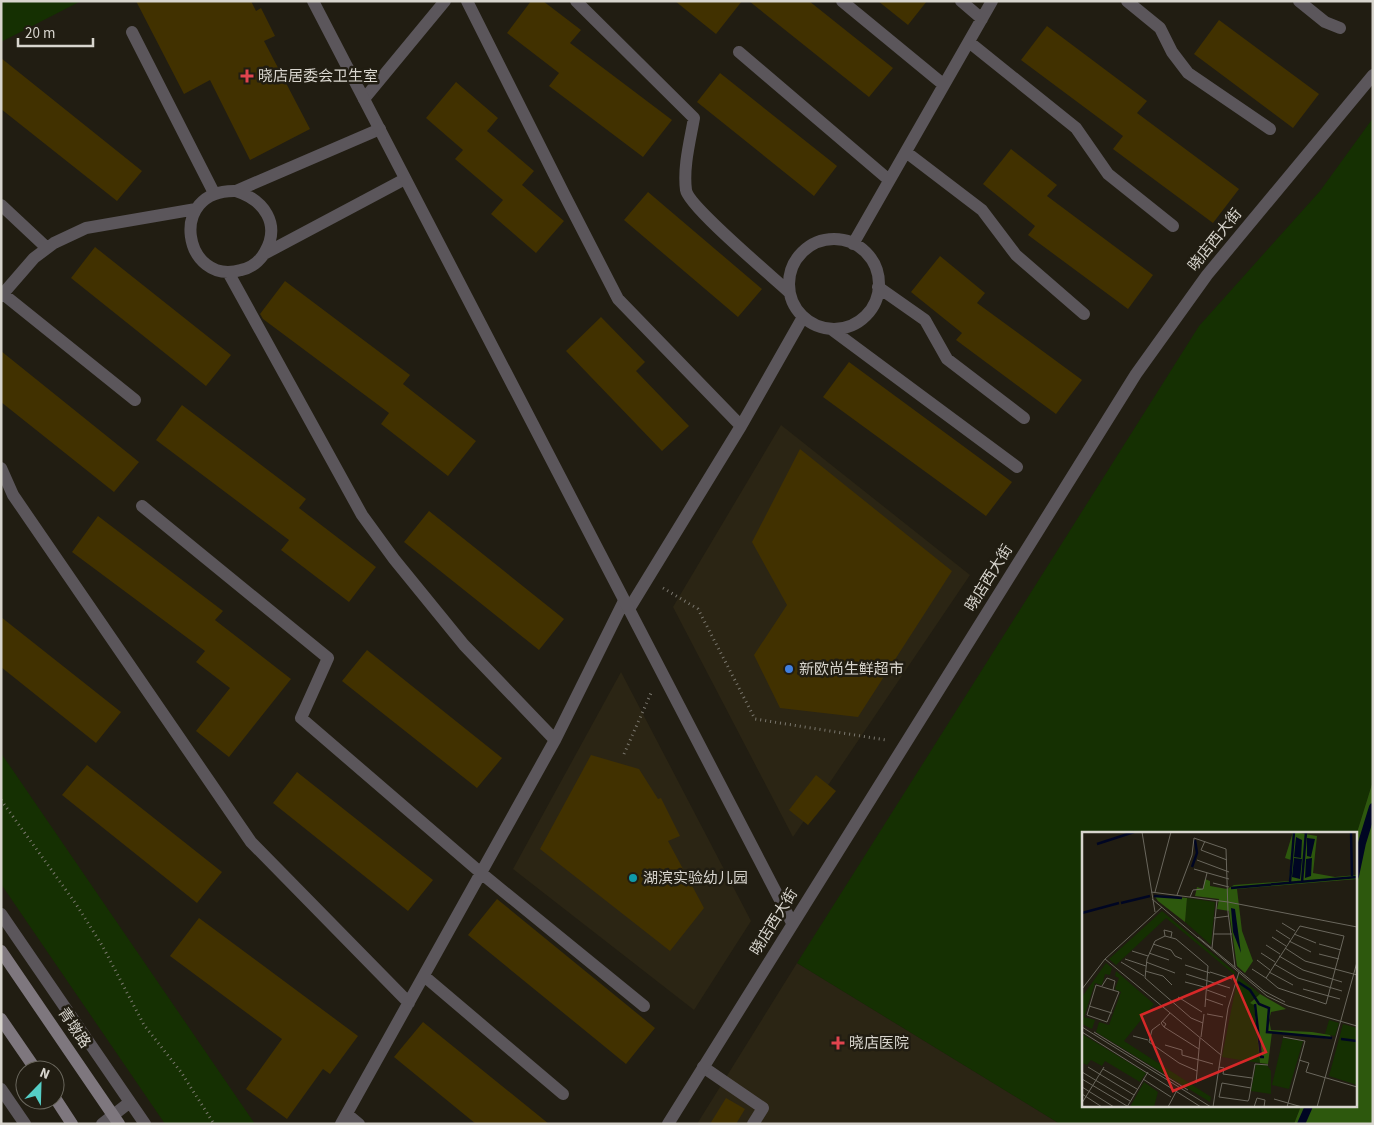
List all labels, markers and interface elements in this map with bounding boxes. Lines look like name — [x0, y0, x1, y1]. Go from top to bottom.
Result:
scale bar — [18, 15, 92, 47]
text: 20 m — [25, 23, 55, 44]
place label: 晓店居委会卫生室 — [258, 66, 378, 87]
marker: 晓店居委会卫生室 — [240, 69, 254, 83]
street label: 晓店西大街 — [1183, 204, 1247, 276]
street label: 晓店西大街 — [960, 541, 1018, 615]
place label: 新欧尚生鲜超市 — [799, 659, 904, 680]
marker: 新欧尚生鲜超市 — [783, 663, 795, 675]
inset map — [1082, 832, 1356, 1108]
place label: 湖滨实验幼儿园 — [643, 868, 748, 889]
marker: 湖滨实验幼儿园 — [627, 872, 639, 884]
street label: 晓店西大街 — [745, 885, 803, 959]
street label: 青墩路 — [53, 1003, 95, 1053]
place label: 晓店医院 — [849, 1033, 909, 1054]
marker: 晓店医院 — [831, 1036, 845, 1050]
north arrow — [15, 1060, 65, 1110]
text: N — [36, 1063, 53, 1085]

